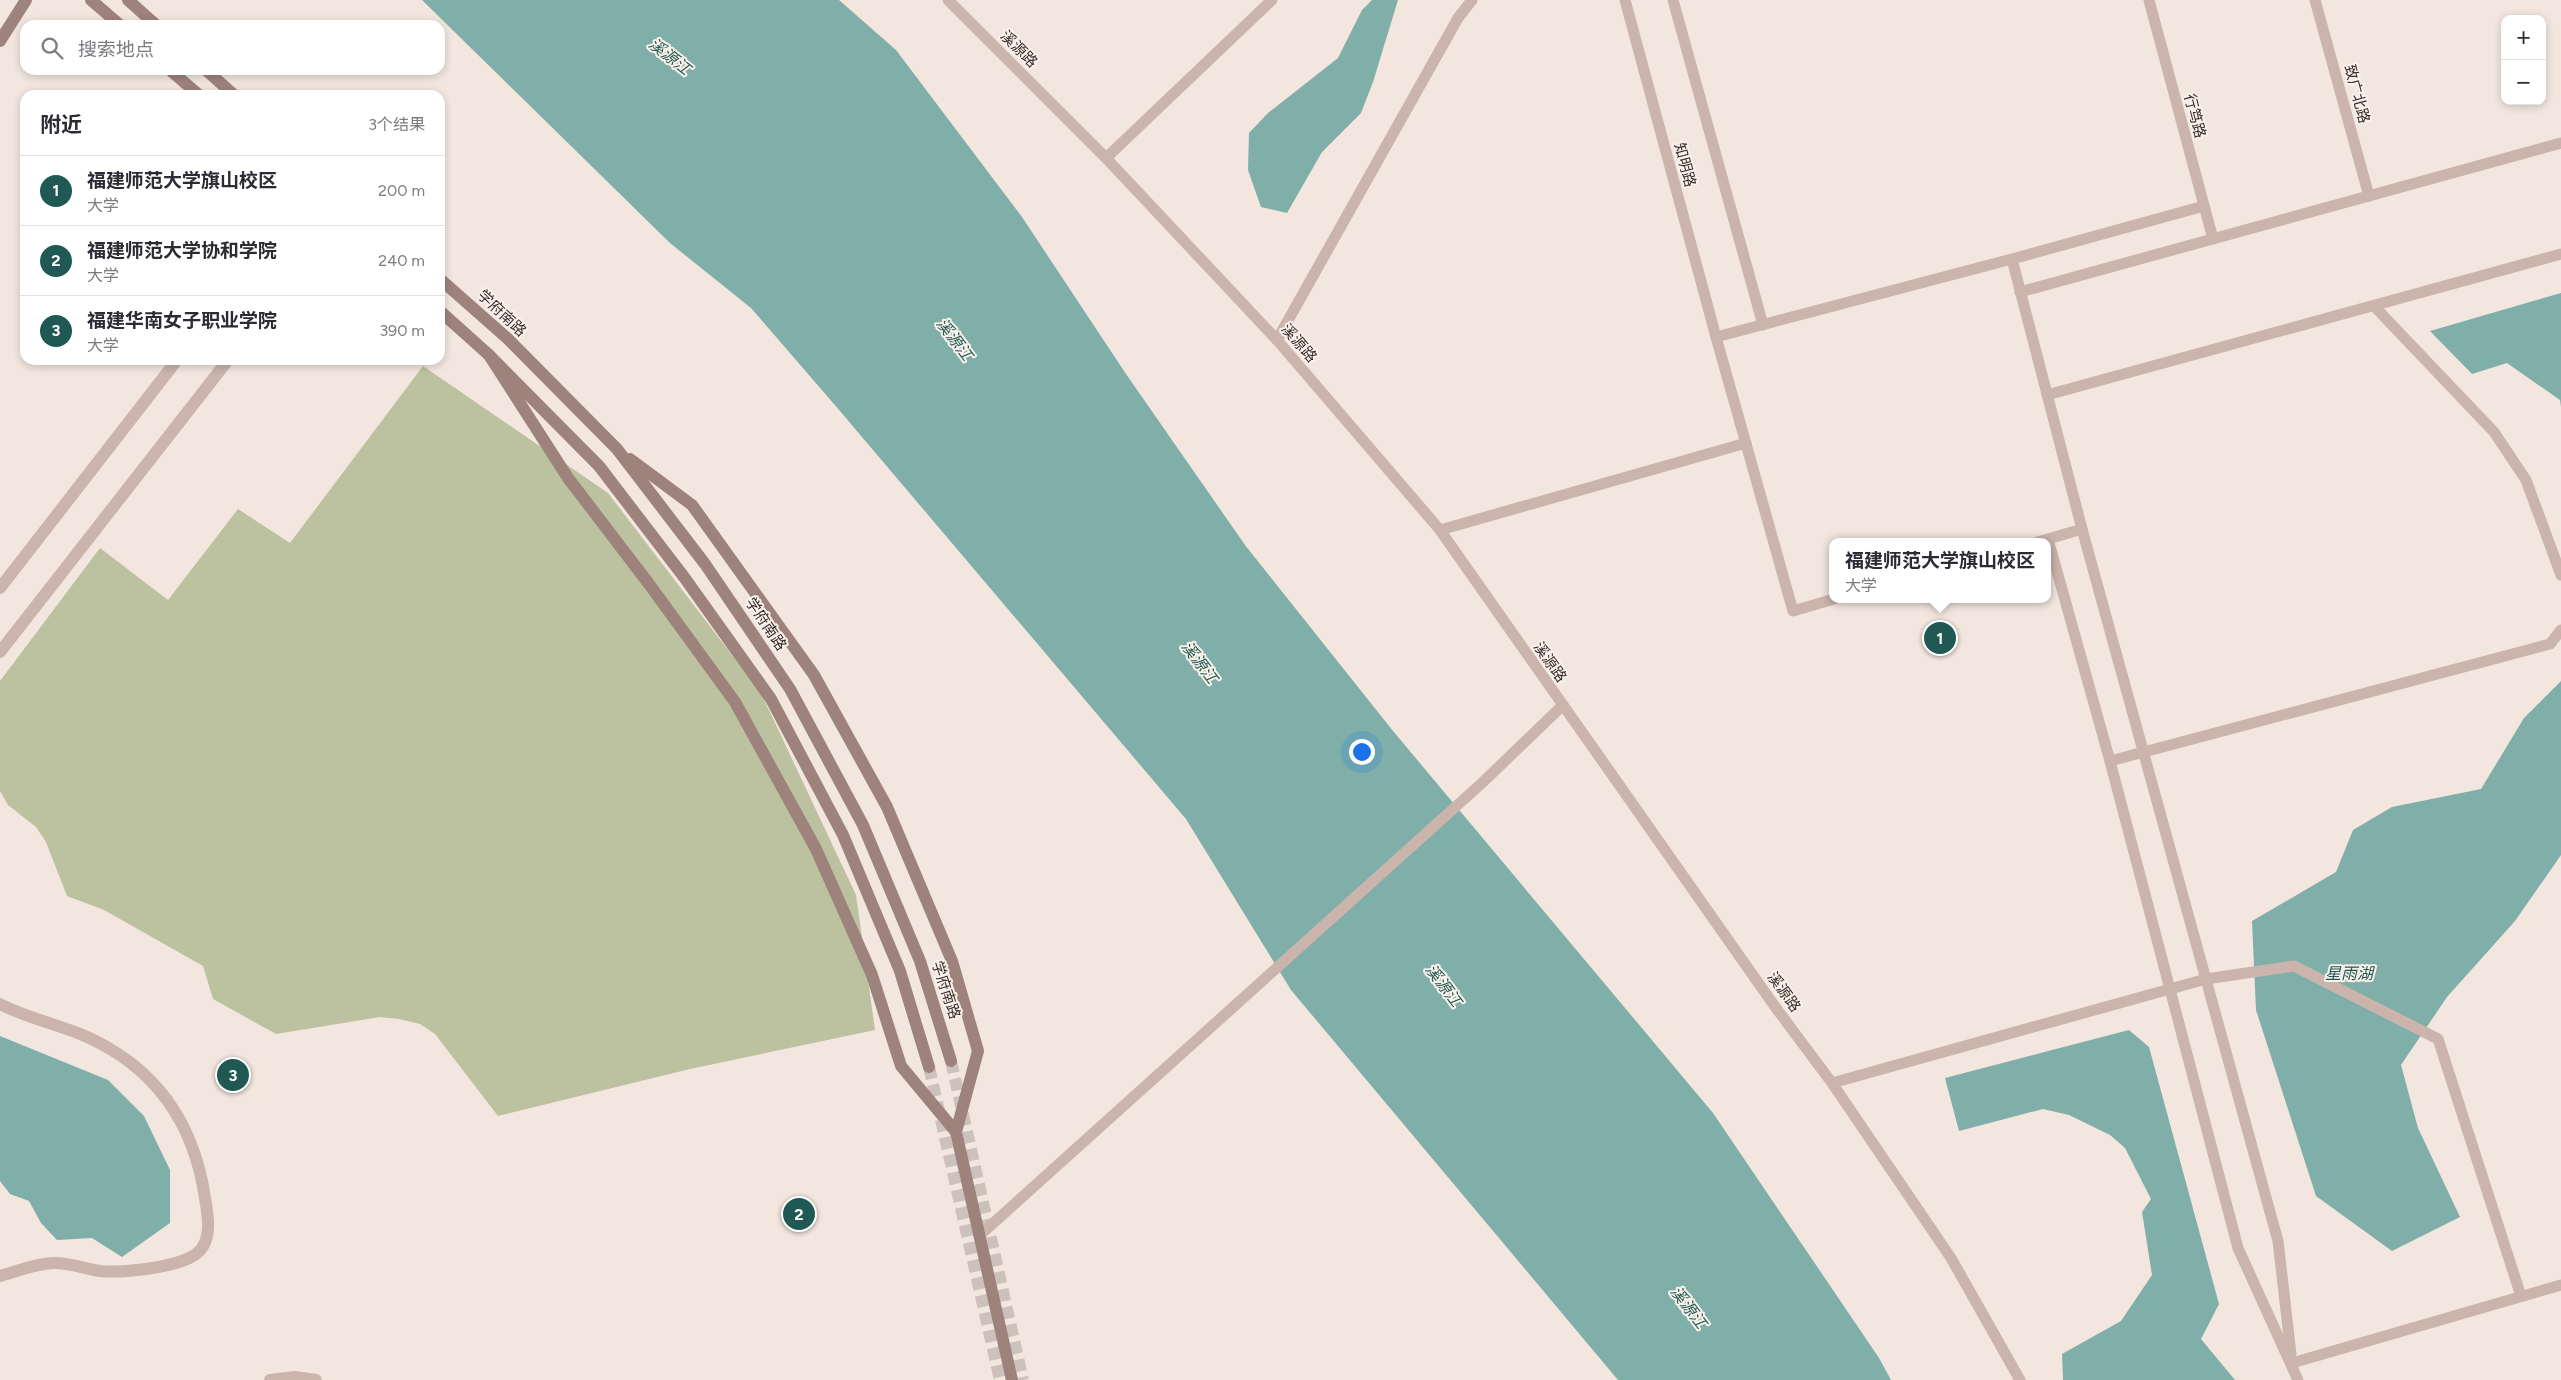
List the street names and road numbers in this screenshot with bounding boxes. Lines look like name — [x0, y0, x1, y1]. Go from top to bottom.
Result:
street label: 溪源路 — [997, 27, 1041, 71]
street label: 致广北路 — [2341, 63, 2373, 125]
street label: 行笃路 — [2180, 92, 2210, 140]
street label: 知明路 — [1670, 141, 1700, 189]
street label: 学府南路 — [474, 286, 530, 340]
street label: 溪源路 — [1277, 320, 1321, 366]
street label: 学府南路 — [742, 594, 790, 654]
street label: 溪源路 — [1530, 638, 1570, 686]
street label: 学府南路 — [928, 959, 964, 1021]
street label: 溪源路 — [1763, 969, 1805, 1015]

